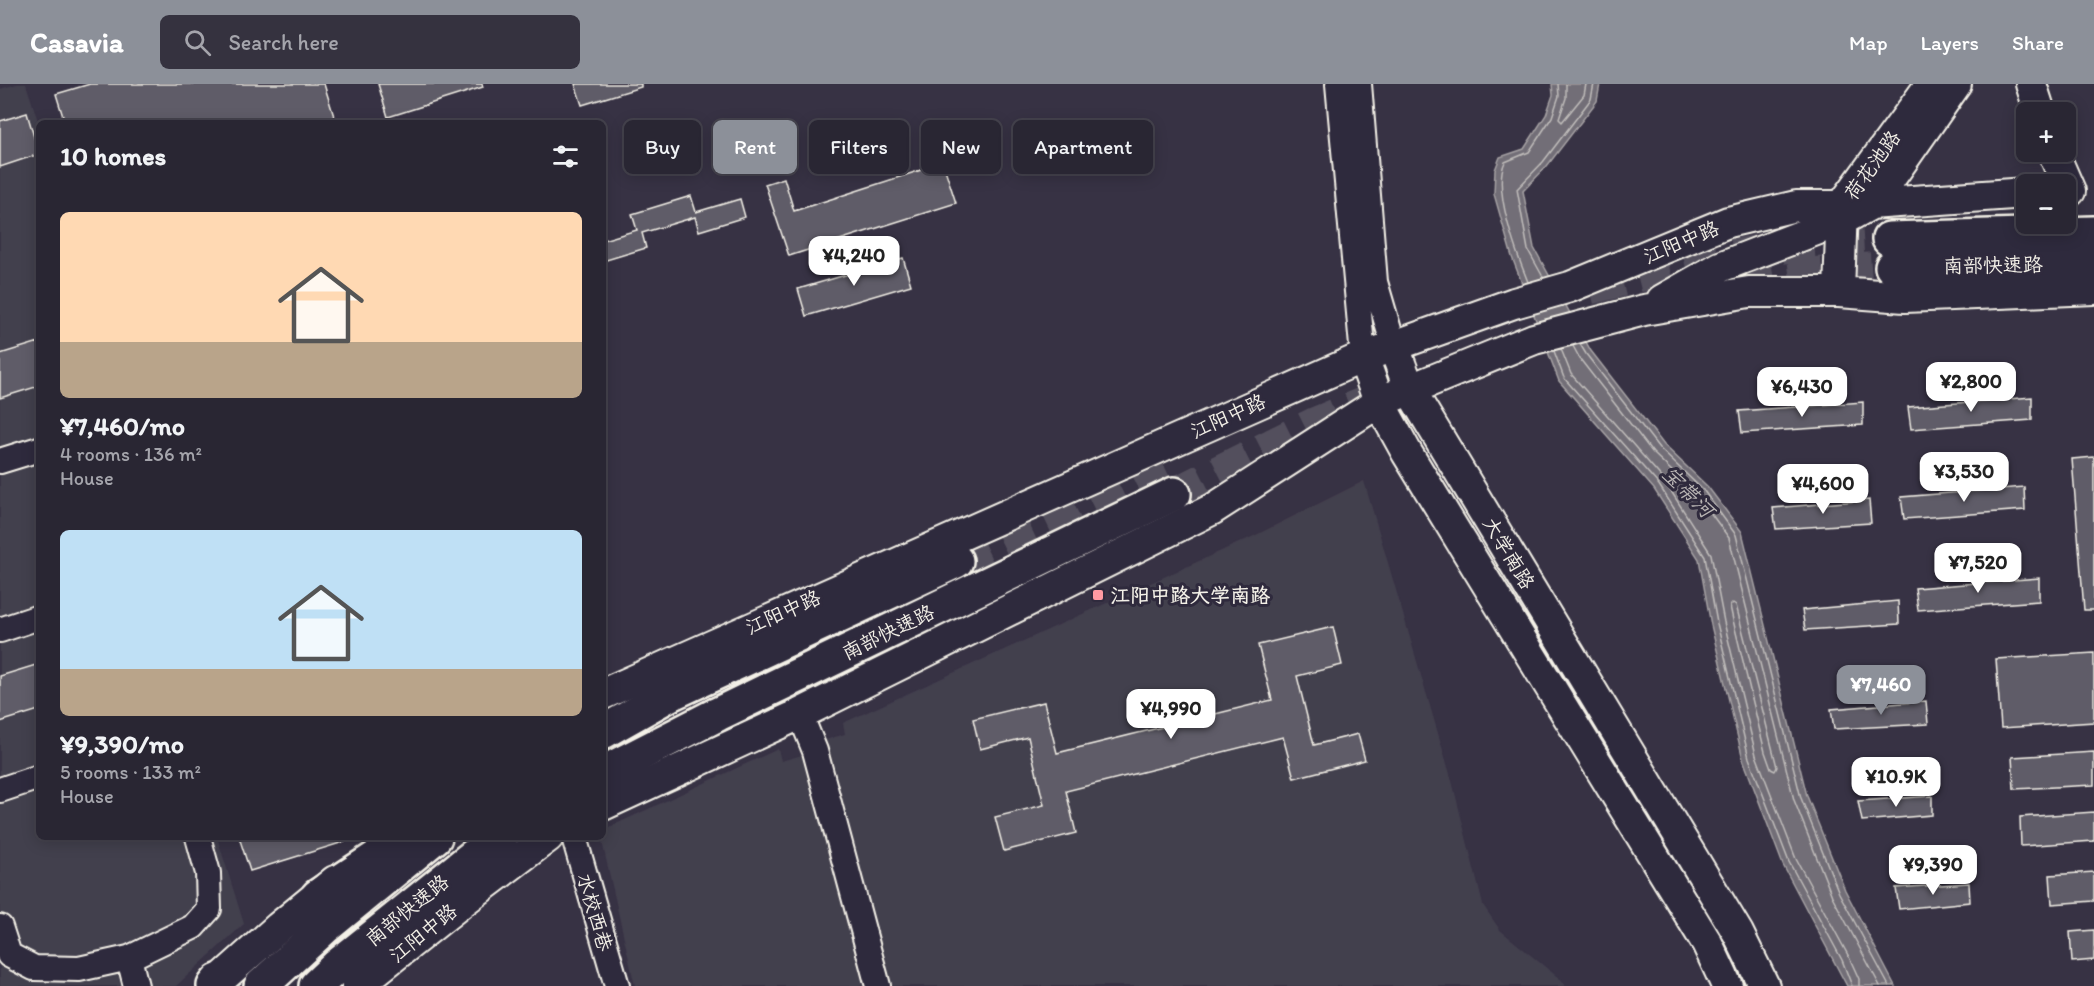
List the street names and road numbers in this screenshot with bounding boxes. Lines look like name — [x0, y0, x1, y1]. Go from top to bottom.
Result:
street label: 荷花池路 — [1839, 125, 1906, 204]
street label: 江阳中路 — [1639, 215, 1723, 269]
street label: 南部快速路 — [1943, 252, 2044, 278]
street label: 江阳中路 — [1187, 388, 1270, 443]
street label: 大学南路 — [1478, 513, 1540, 594]
street label: 江阳中路 — [742, 584, 825, 639]
street label: 南部快速路 — [838, 599, 939, 665]
street label: 南部快速路 — [361, 869, 454, 951]
street label: 水校西巷 — [572, 870, 618, 955]
street label: 江阳中路 — [384, 898, 462, 967]

